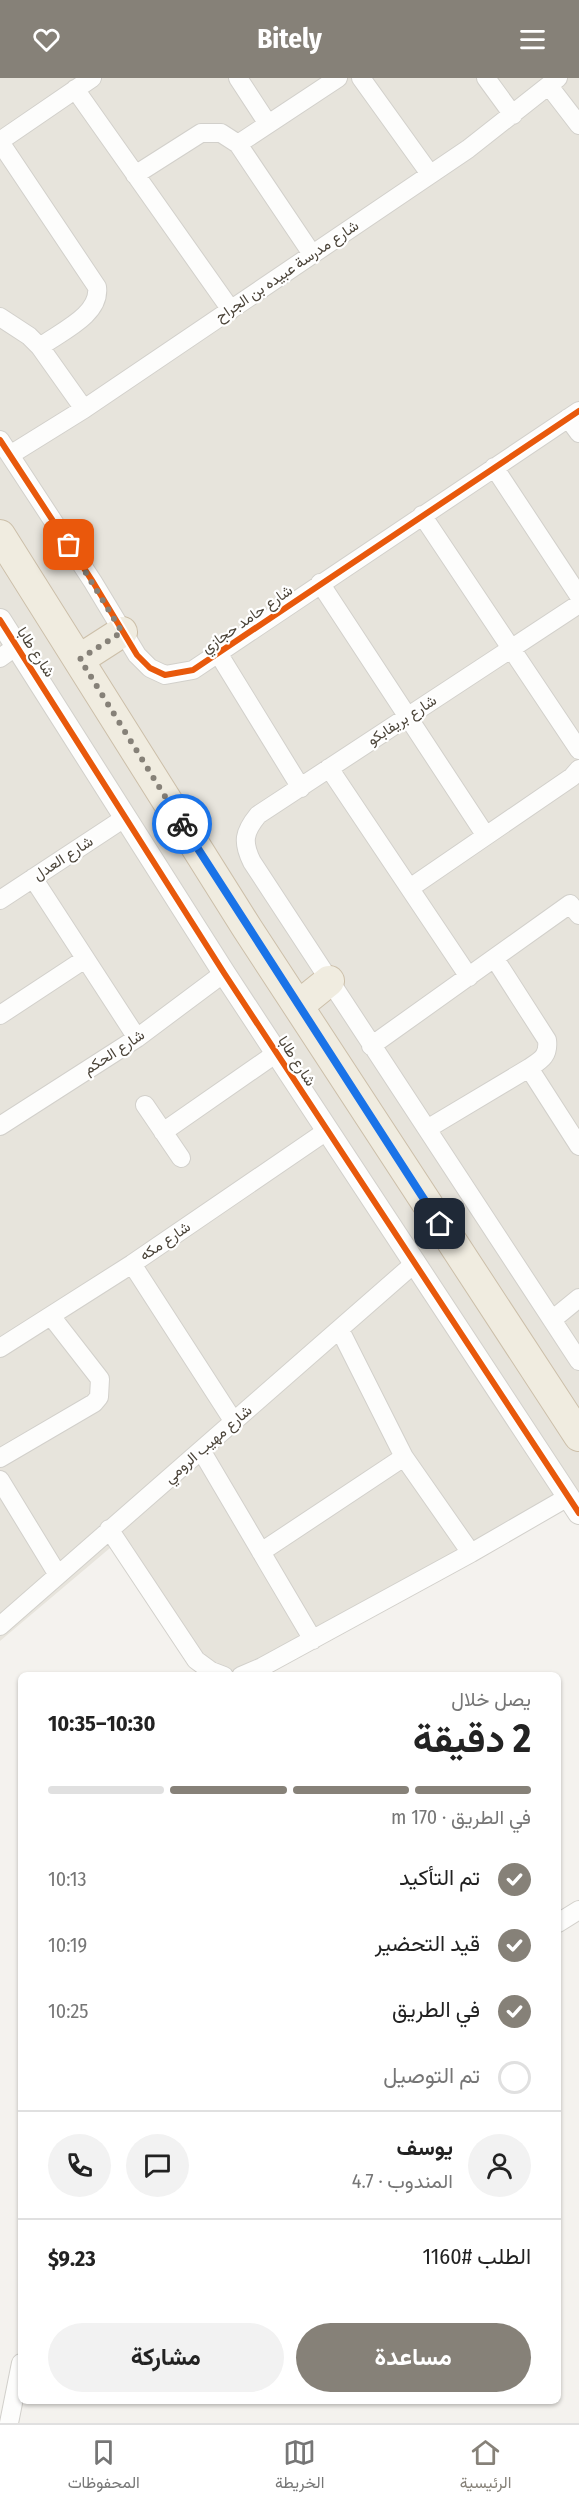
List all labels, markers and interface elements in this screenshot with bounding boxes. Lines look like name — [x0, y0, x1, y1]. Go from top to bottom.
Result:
icon: heart — [30, 23, 63, 56]
text: Bitely — [257, 23, 322, 55]
icon: menu — [516, 23, 549, 56]
street label: شارع مدرسة عبيده بن الجراح — [212, 216, 363, 327]
pin — [43, 519, 94, 570]
icon: bag — [52, 528, 85, 561]
street label: شارع حامد حجازي — [198, 581, 298, 660]
street label: شارع طابا — [12, 624, 59, 682]
street label: شارع بريفابكو — [364, 691, 441, 751]
courier — [152, 794, 212, 854]
icon: bike — [166, 808, 199, 841]
street label: شارع العدل — [30, 832, 97, 886]
street label: شارع الحكم — [80, 1026, 149, 1080]
street label: شارع طابا — [273, 1033, 320, 1091]
pin — [414, 1198, 465, 1249]
icon: home — [423, 1207, 456, 1240]
street label: شارع مكه — [136, 1217, 195, 1266]
street label: شارع مهيب الرومي — [161, 1401, 258, 1490]
text: يصل خلال — [451, 1687, 531, 1711]
text: 10:30–10:35 — [48, 1710, 156, 1737]
text: 2 دقيقة — [413, 1716, 531, 1762]
text: في الطريق · 170 m — [391, 1805, 531, 1829]
icon: check — [498, 1863, 531, 1896]
text: تم التأكيد — [399, 1864, 480, 1891]
text: 10:13 — [48, 1867, 86, 1891]
icon: check — [498, 1929, 531, 1962]
text: قيد التحضير — [375, 1930, 480, 1957]
text: 10:19 — [48, 1933, 87, 1957]
icon: check — [498, 1995, 531, 2028]
text: في الطريق — [392, 1996, 480, 2023]
text: 10:25 — [48, 1999, 88, 2023]
text: تم التوصيل — [383, 2062, 480, 2089]
button: phone — [48, 2134, 111, 2197]
button: chat — [126, 2134, 189, 2197]
text: يوسف — [397, 2134, 453, 2161]
button: person — [468, 2134, 531, 2197]
text: المندوب · 4.7 — [352, 2169, 453, 2193]
text: الطلب #1160 — [422, 2243, 531, 2270]
text: $9.23 — [48, 2245, 96, 2272]
button: مشاركة — [48, 2323, 284, 2392]
button: مساعدة — [296, 2323, 531, 2392]
tab: المحفوظات — [68, 2436, 140, 2497]
tab: الخريطة — [275, 2436, 324, 2497]
tab: الرئيسية — [460, 2436, 511, 2497]

